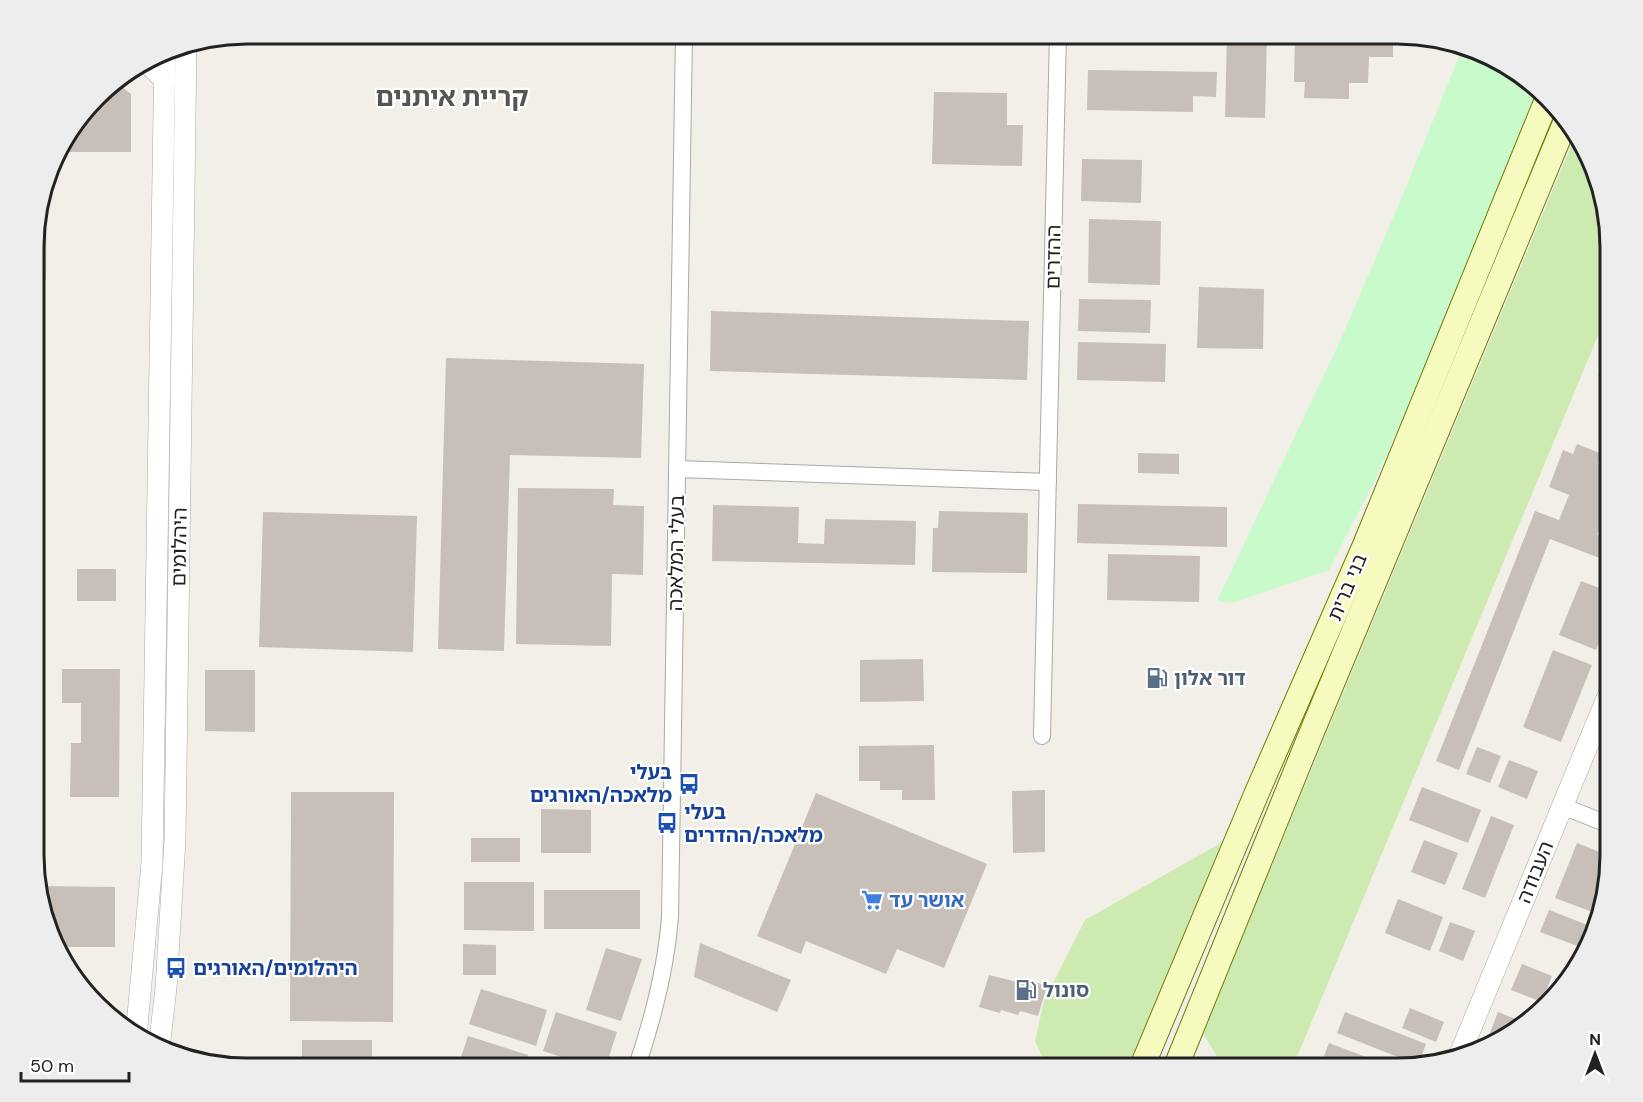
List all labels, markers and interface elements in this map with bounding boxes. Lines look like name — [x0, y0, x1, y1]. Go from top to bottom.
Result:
district label: קריית איתנים — [376, 80, 528, 114]
street label: ההדרים — [1039, 224, 1067, 290]
street label: בעלי המלאכה — [662, 495, 690, 611]
street label: היהלומים — [165, 507, 193, 587]
street label: בני ברית — [1321, 549, 1373, 625]
place label: דור אלון — [1174, 665, 1246, 691]
fuel station icon: דור אלון — [1145, 666, 1169, 690]
place label: בעלי מלאכה/האורגים — [530, 759, 672, 808]
bus stop icon: בעלי מלאכה/האורגים — [677, 772, 701, 796]
place label: בעלי מלאכה/ההדרים — [684, 799, 823, 848]
bus stop icon: בעלי מלאכה/ההדרים — [655, 811, 679, 835]
street label: העבודה — [1511, 837, 1559, 907]
place label: אושר עד — [889, 887, 964, 913]
supermarket icon: אושר עד — [860, 888, 884, 912]
place label: היהלומים/האורגים — [193, 955, 358, 981]
bus stop icon: היהלומים/האורגים — [164, 956, 188, 980]
place label: סונול — [1043, 977, 1089, 1003]
fuel station icon: סונול — [1014, 978, 1038, 1002]
north arrow — [1565, 1024, 1625, 1084]
text: N — [1589, 1029, 1601, 1050]
scale bar — [21, 1045, 129, 1083]
text: 50 m — [30, 1054, 74, 1078]

